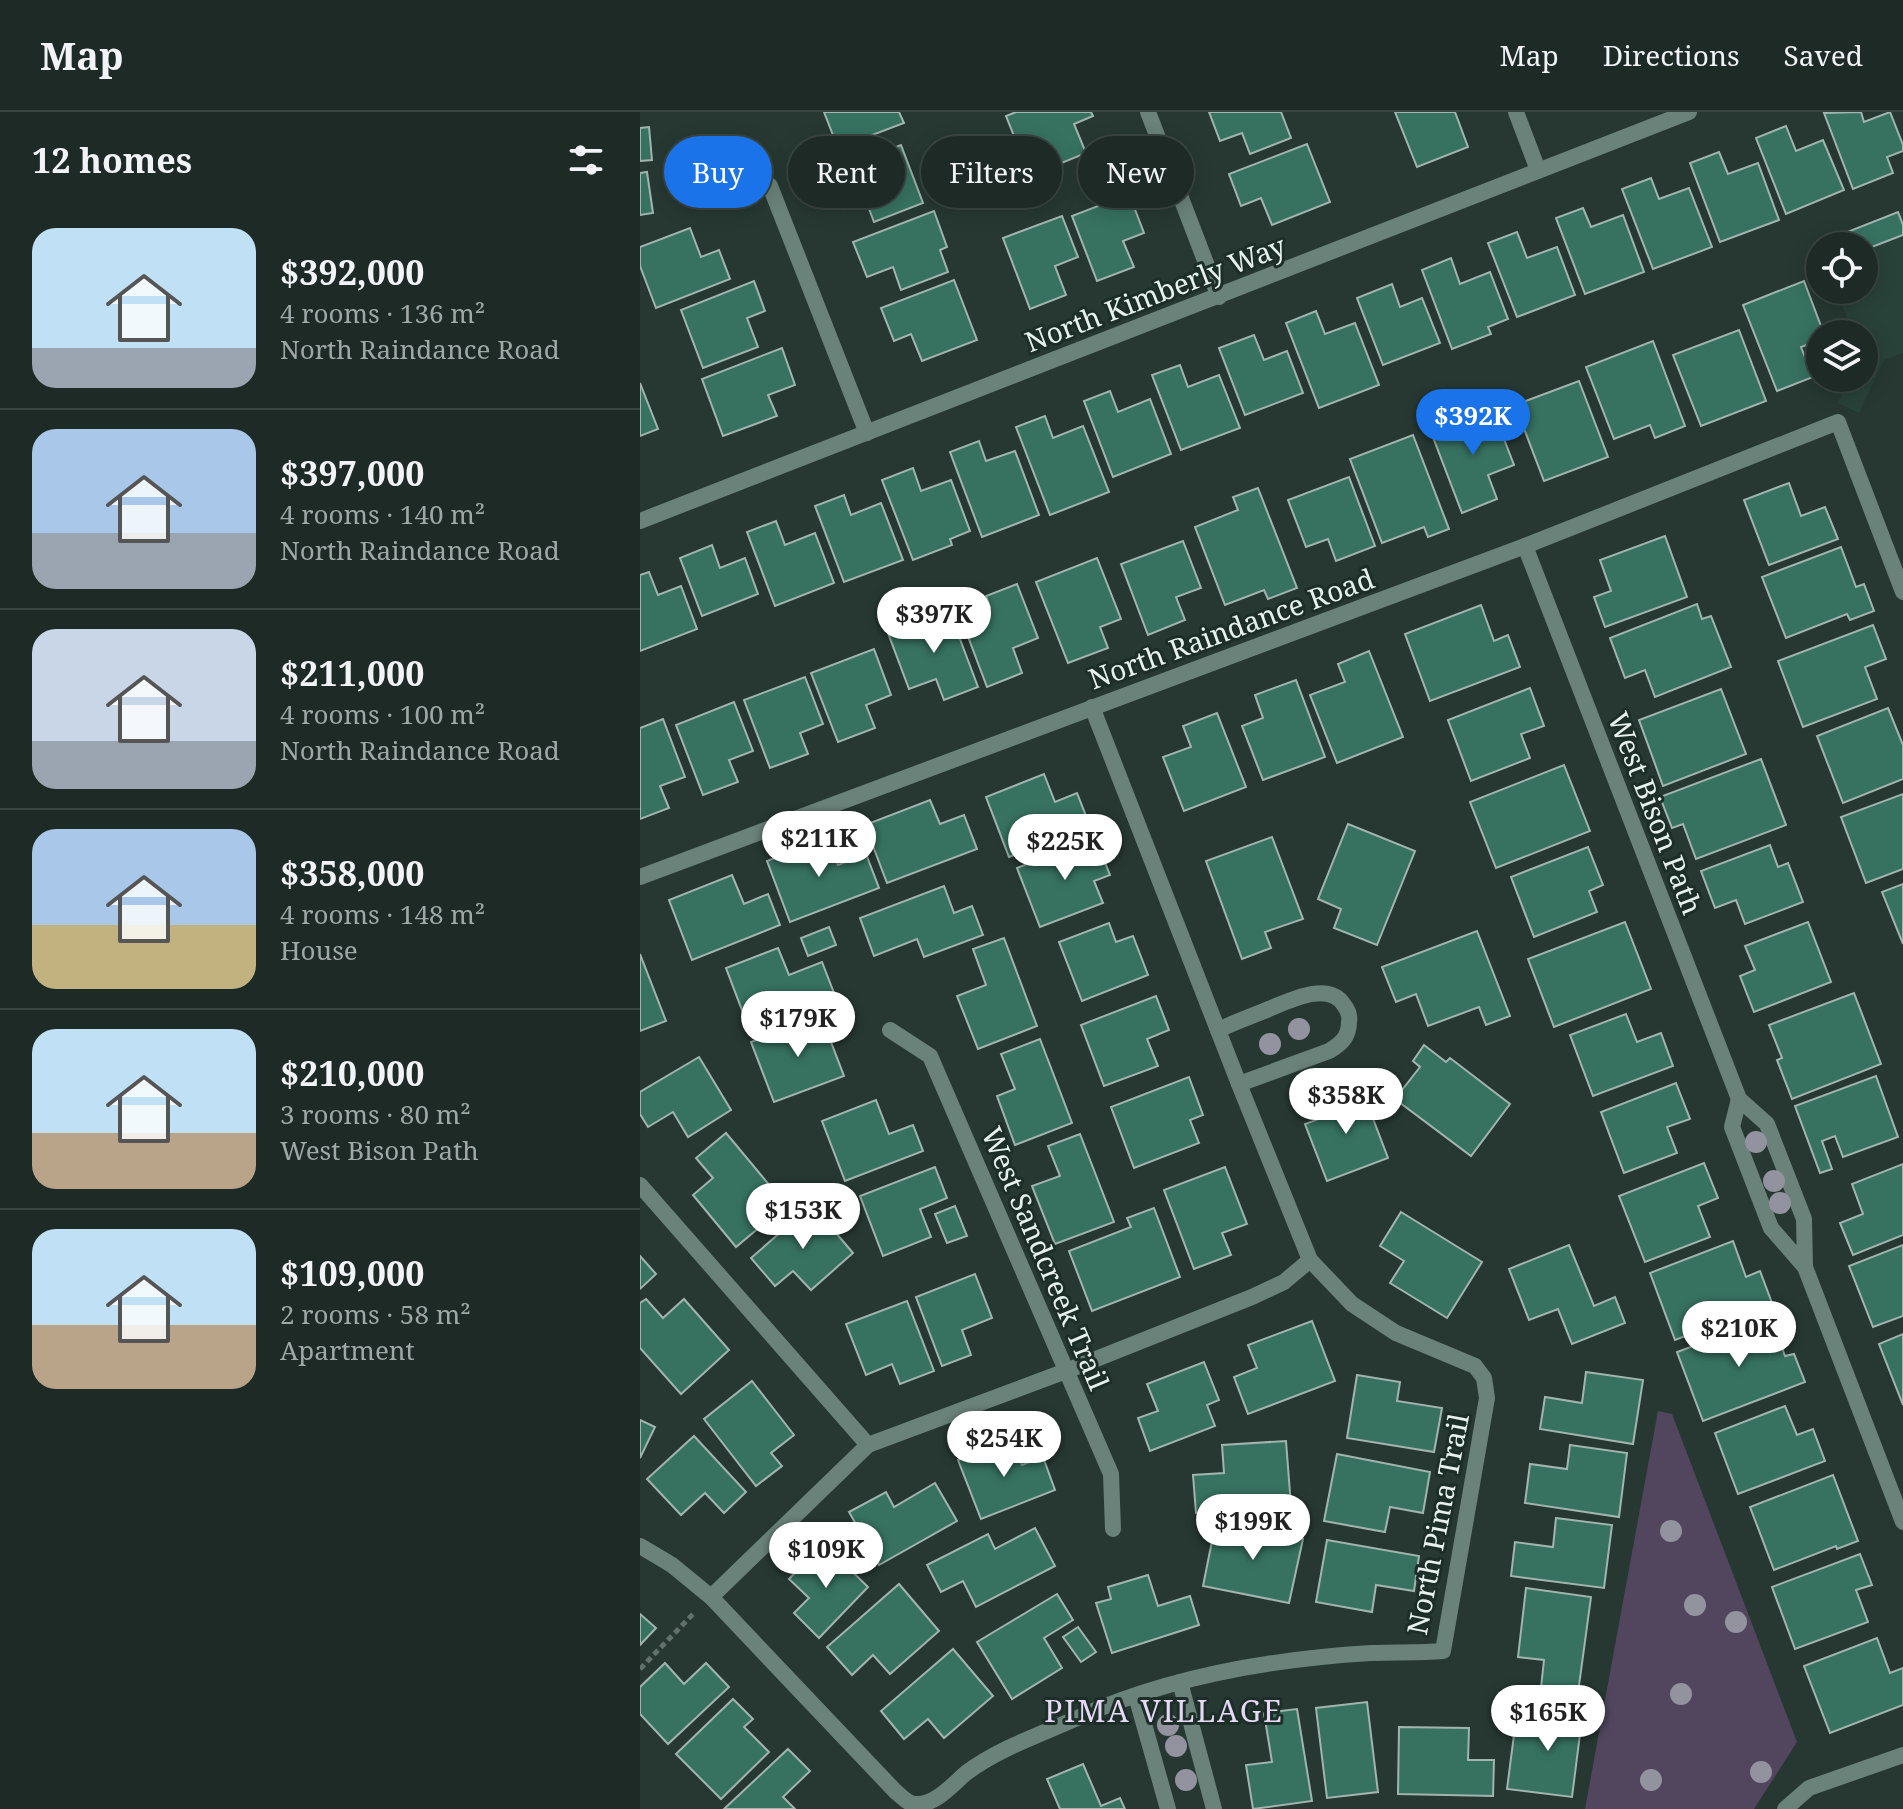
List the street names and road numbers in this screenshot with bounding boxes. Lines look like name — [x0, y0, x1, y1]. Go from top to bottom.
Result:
street label: North Kimberly Way — [1019, 226, 1291, 360]
street label: North Raindance Road — [1083, 559, 1379, 697]
street label: West Bison Path — [1600, 706, 1712, 920]
street label: West Sandcreek Trail — [973, 1121, 1119, 1396]
street label: North Pima Trail — [1397, 1410, 1477, 1638]

